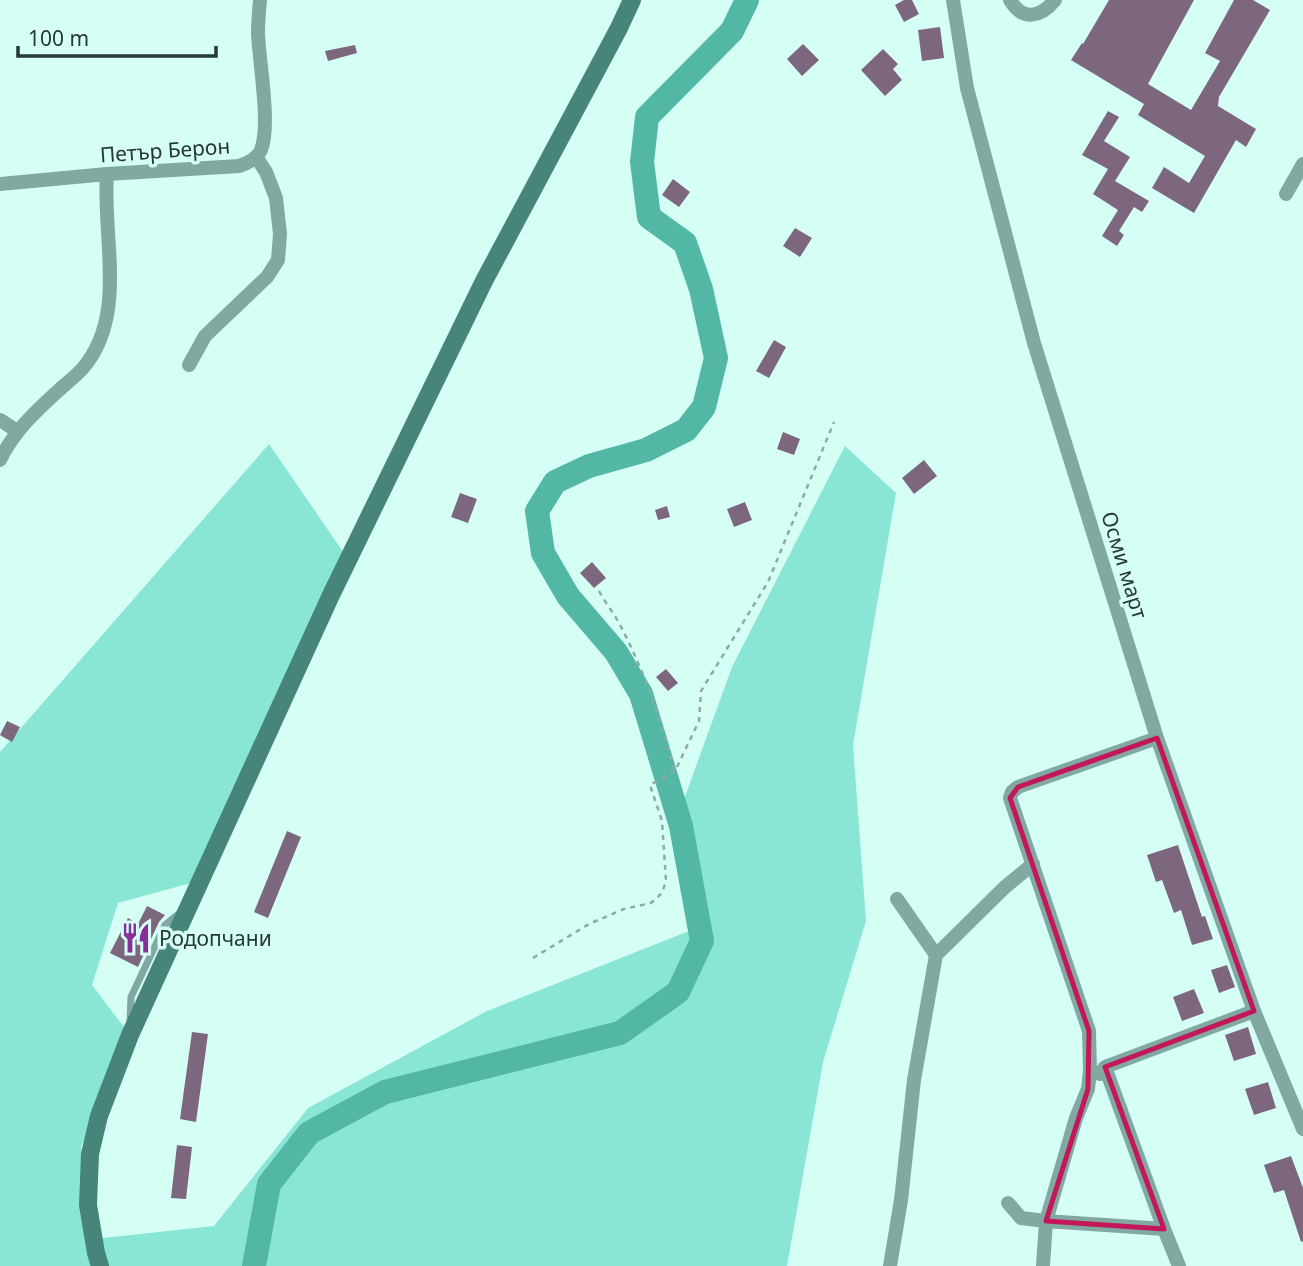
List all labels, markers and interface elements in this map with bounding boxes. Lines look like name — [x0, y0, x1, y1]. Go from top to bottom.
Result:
scale bar — [18, 14, 215, 58]
text: 100 m — [28, 24, 89, 52]
street label: Петър Берон — [99, 131, 231, 169]
street label: Осми март — [1095, 508, 1155, 622]
restaurant icon: Родопчани — [119, 921, 153, 955]
place label: Родопчани — [159, 924, 272, 952]

